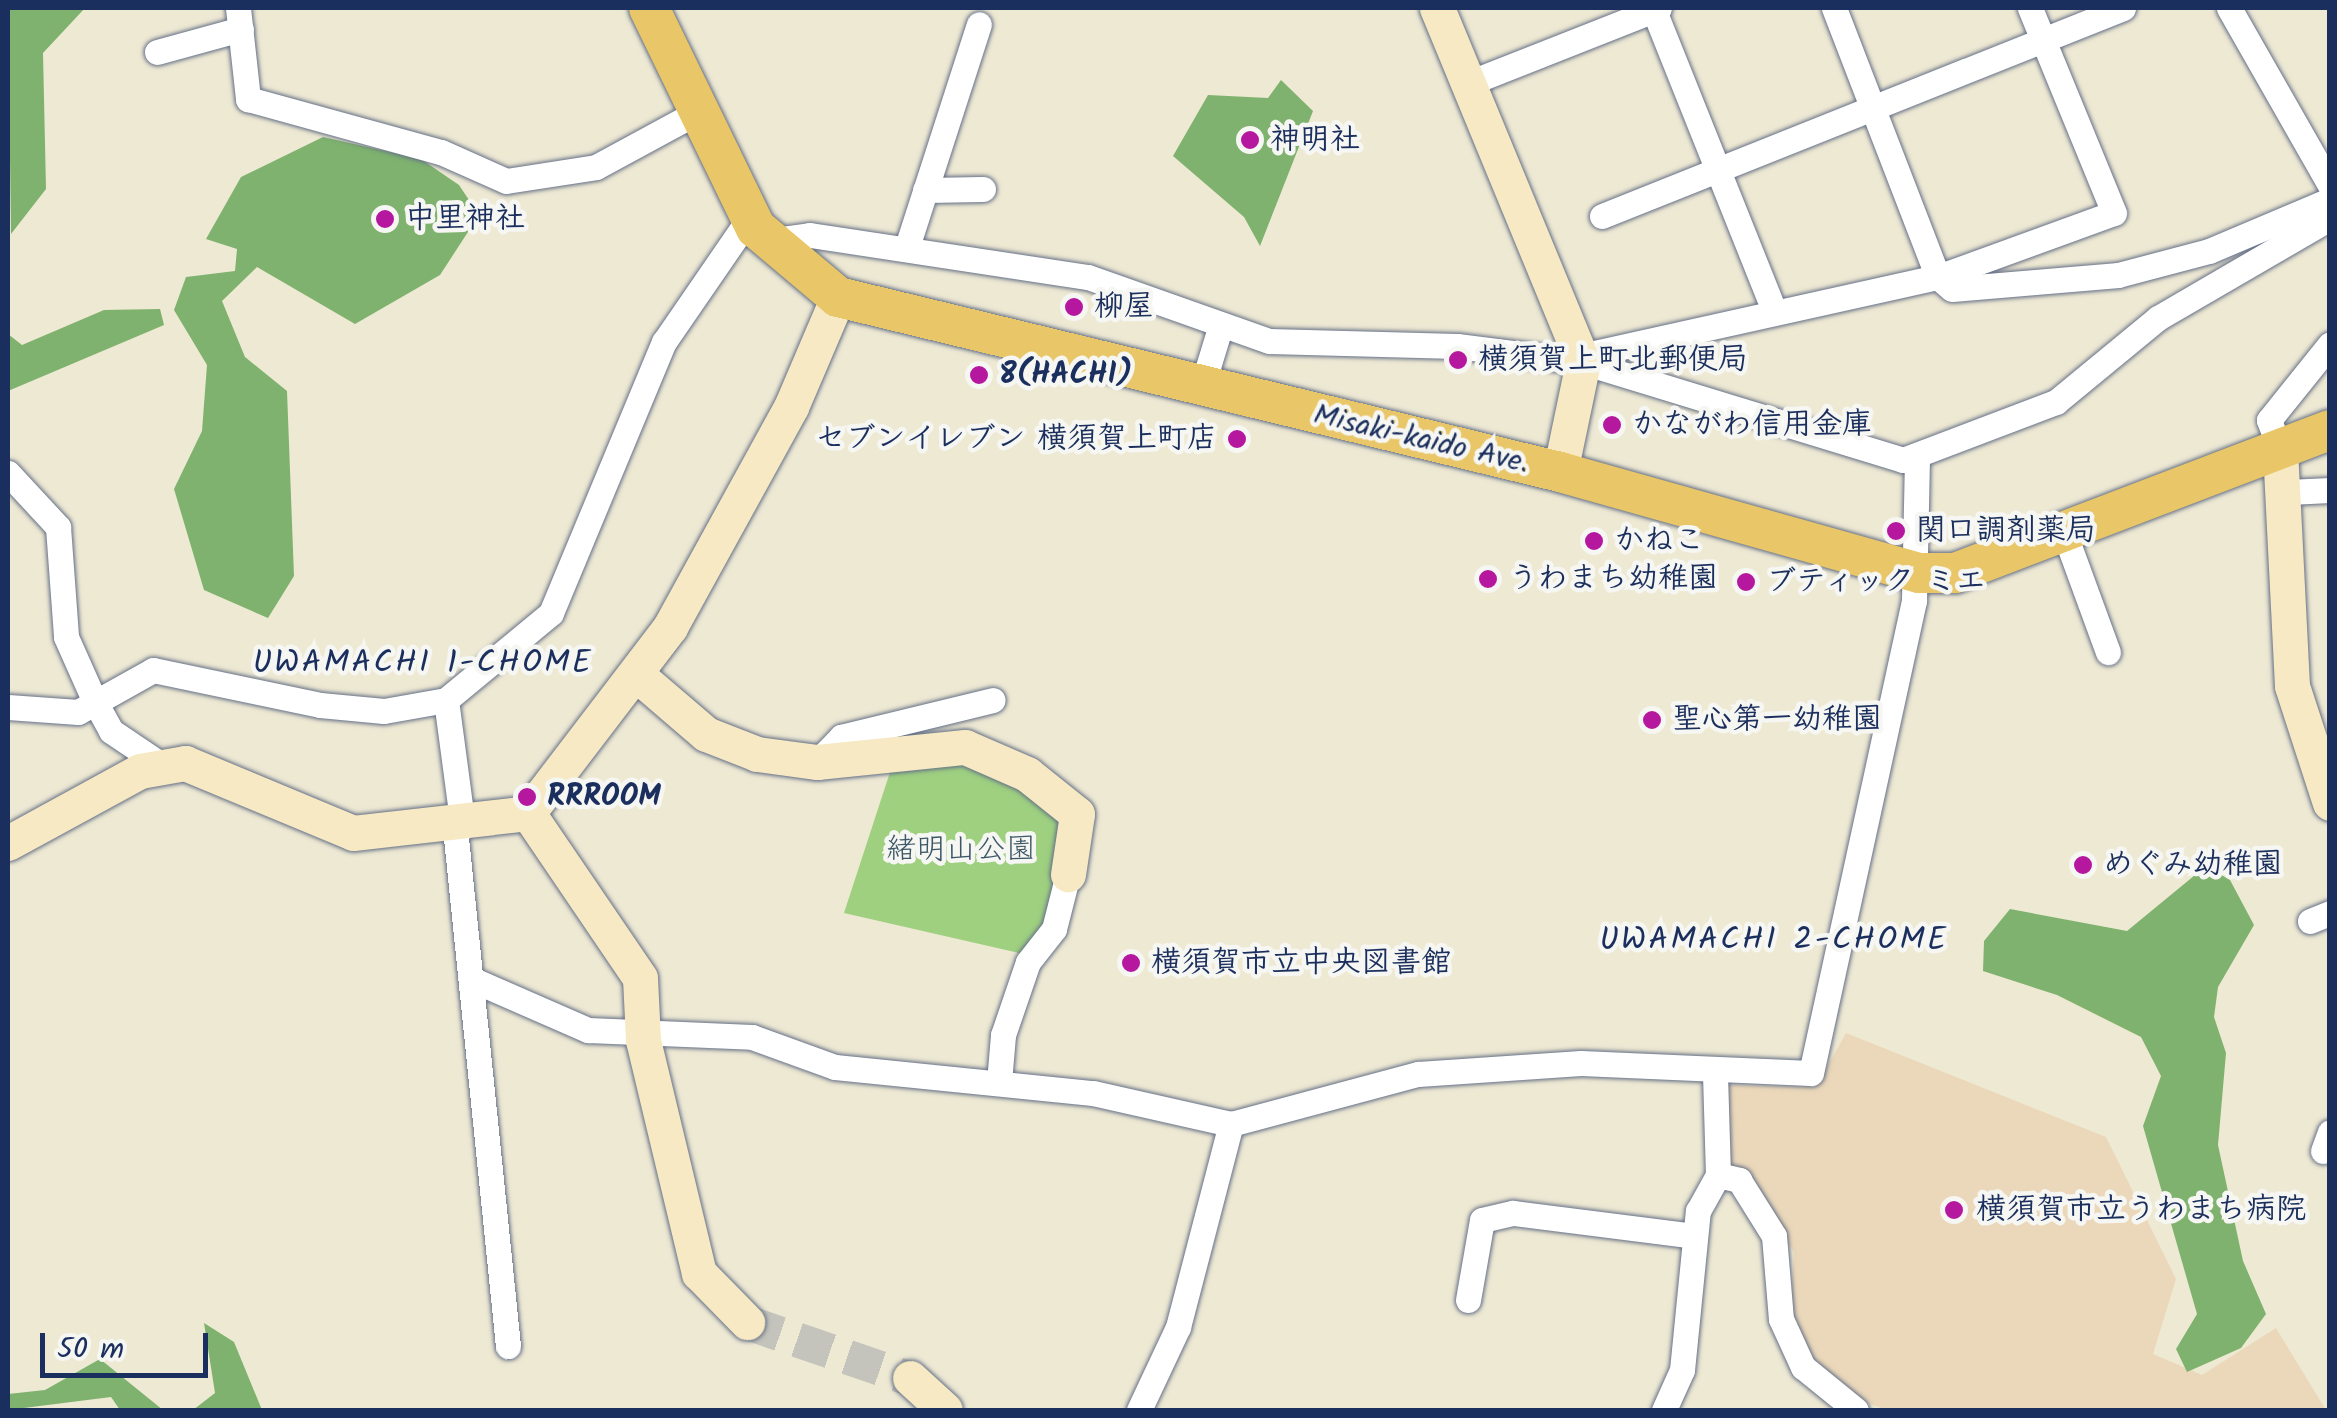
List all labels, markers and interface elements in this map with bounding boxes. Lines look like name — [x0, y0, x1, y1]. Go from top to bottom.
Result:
place label: 神明社 — [1270, 122, 1360, 158]
marker: 神明社 — [1239, 129, 1261, 151]
place label: 中里神社 — [405, 201, 525, 237]
marker: 中里神社 — [374, 208, 396, 230]
place label: 柳屋 — [1094, 289, 1154, 325]
marker: 柳屋 — [1063, 296, 1085, 318]
place label: 横須賀上町北郵便局 — [1478, 342, 1748, 378]
marker: 横須賀上町北郵便局 — [1447, 349, 1469, 371]
place label: 8(HACHI) — [999, 357, 1133, 393]
marker: 8(HACHI) — [968, 364, 990, 386]
street label: Misaki-kaido Ave. — [1310, 398, 1532, 482]
place label: かながわ信用金庫 — [1632, 407, 1872, 443]
marker: かながわ信用金庫 — [1601, 414, 1623, 436]
place label: セブンイレブン 横須賀上町店 — [815, 421, 1217, 457]
marker: セブンイレブン 横須賀上町店 — [1226, 428, 1248, 450]
place label: 関口調剤薬局 — [1916, 513, 2096, 549]
marker: 関口調剤薬局 — [1885, 520, 1907, 542]
place label: かねこ — [1614, 523, 1704, 559]
marker: かねこ — [1583, 530, 1605, 552]
place label: うわまち幼稚園 — [1508, 561, 1718, 597]
place label: ブティック ミエ — [1766, 564, 1988, 600]
marker: うわまち幼稚園 — [1477, 568, 1499, 590]
marker: ブティック ミエ — [1735, 571, 1757, 593]
district label: UWAMACHI 1-CHOME — [253, 645, 593, 683]
place label: 聖心第一幼稚園 — [1672, 702, 1882, 738]
marker: 聖心第一幼稚園 — [1641, 709, 1663, 731]
place label: RRROOM — [547, 779, 661, 815]
marker: RRROOM — [516, 786, 538, 808]
park label: 緒明山公園 — [886, 832, 1036, 868]
place label: めぐみ幼稚園 — [2103, 847, 2283, 883]
marker: めぐみ幼稚園 — [2072, 854, 2094, 876]
district label: UWAMACHI 2-CHOME — [1599, 922, 1949, 960]
place label: 横須賀市立中央図書館 — [1151, 945, 1451, 981]
marker: 横須賀市立中央図書館 — [1120, 952, 1142, 974]
place label: 横須賀市立うわまち病院 — [1976, 1192, 2306, 1228]
marker: 横須賀市立うわまち病院 — [1941, 1197, 1967, 1223]
scale bar — [45, 1313, 212, 1375]
text: 50 m — [57, 1326, 124, 1374]

